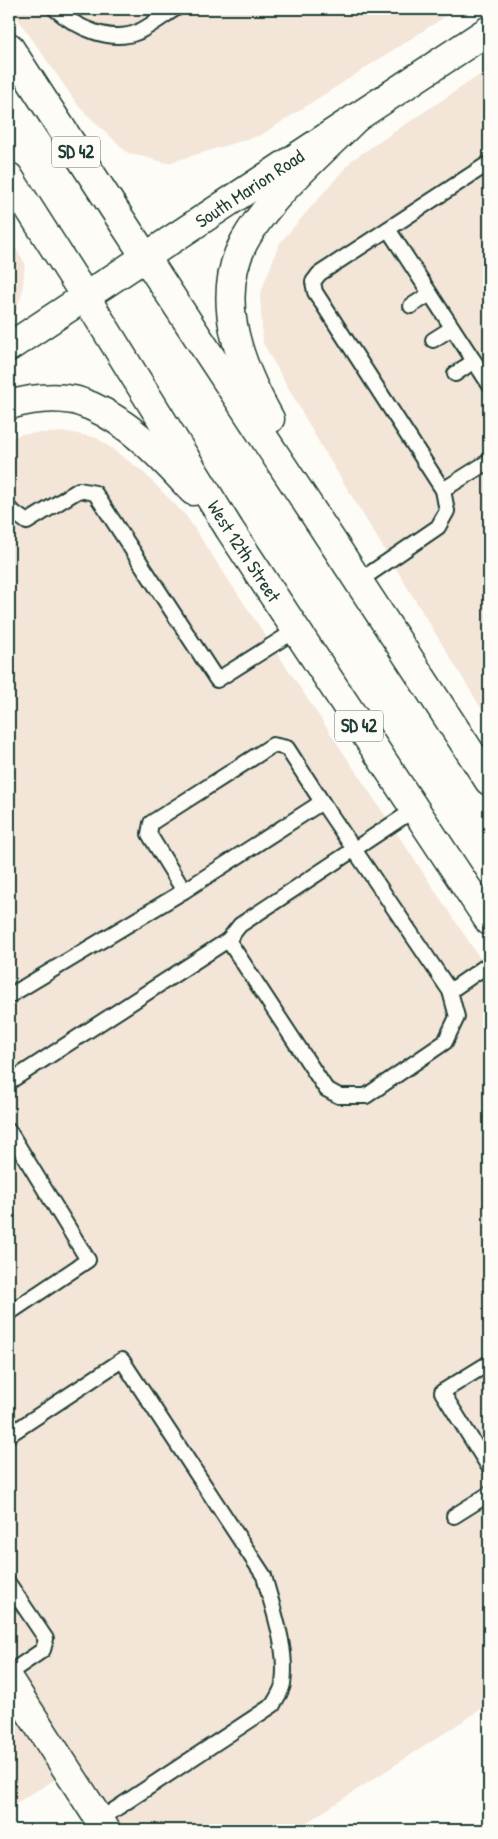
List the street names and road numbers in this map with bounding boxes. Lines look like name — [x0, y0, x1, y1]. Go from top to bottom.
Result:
road number: SD 42 — [52, 136, 100, 168]
street label: South Marion Road — [190, 143, 309, 234]
street label: West 12th Street — [202, 495, 287, 607]
road number: SD 42 — [335, 710, 383, 741]

